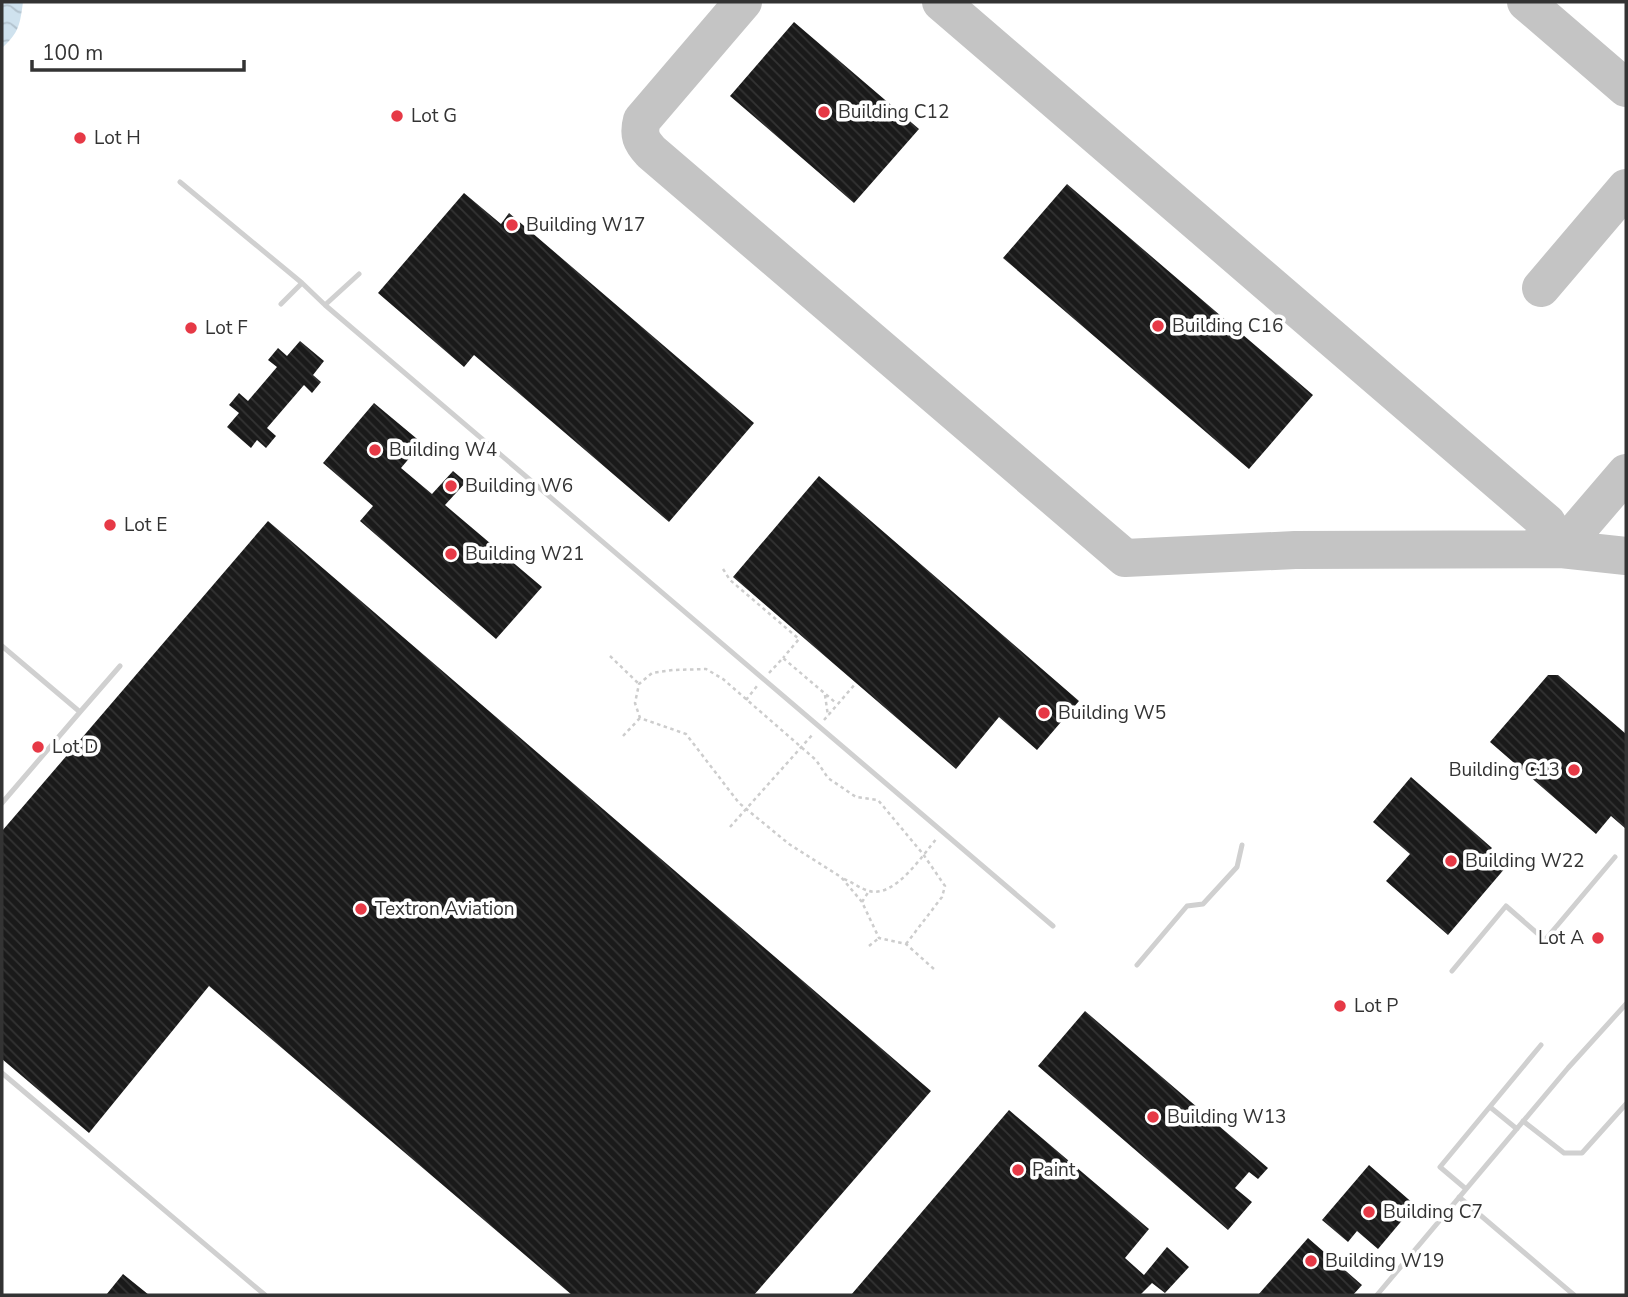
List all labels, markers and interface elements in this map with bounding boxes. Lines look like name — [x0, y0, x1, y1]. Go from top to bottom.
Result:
scale bar — [32, 28, 243, 72]
text: 100 m — [42, 39, 103, 67]
place label: Building C12 — [838, 99, 949, 125]
place label: Lot G — [411, 103, 457, 129]
marker: Building C12 — [816, 104, 832, 120]
marker: Lot G — [389, 108, 405, 124]
place label: Lot H — [94, 125, 141, 151]
marker: Lot H — [72, 130, 88, 146]
place label: Building W17 — [526, 212, 645, 238]
marker: Building W17 — [504, 217, 520, 233]
place label: Building C16 — [1172, 313, 1283, 339]
place label: Lot F — [205, 315, 248, 341]
marker: Building C16 — [1150, 318, 1166, 334]
marker: Lot F — [183, 320, 199, 336]
place label: Building W4 — [389, 437, 497, 463]
marker: Building W4 — [367, 442, 383, 458]
place label: Building W6 — [465, 473, 573, 499]
marker: Building W6 — [443, 478, 459, 494]
place label: Lot E — [124, 512, 167, 538]
marker: Lot E — [102, 517, 118, 533]
place label: Building W21 — [465, 541, 584, 567]
marker: Building W21 — [443, 546, 459, 562]
place label: Building W5 — [1058, 700, 1166, 726]
marker: Building W5 — [1036, 705, 1052, 721]
place label: Lot D — [52, 734, 98, 760]
marker: Lot D — [30, 739, 46, 755]
place label: Building C13 — [1449, 757, 1560, 783]
marker: Building C13 — [1566, 762, 1582, 778]
place label: Building W22 — [1465, 848, 1584, 874]
marker: Building W22 — [1443, 853, 1459, 869]
place label: Textron Aviation — [375, 896, 515, 922]
marker: Textron Aviation — [353, 901, 369, 917]
place label: Lot A — [1538, 925, 1584, 951]
marker: Lot A — [1590, 930, 1606, 946]
place label: Lot P — [1354, 993, 1398, 1019]
marker: Lot P — [1332, 998, 1348, 1014]
place label: Building W13 — [1167, 1104, 1286, 1130]
marker: Building W13 — [1145, 1109, 1161, 1125]
place label: Paint — [1032, 1157, 1076, 1183]
marker: Paint — [1010, 1162, 1026, 1178]
place label: Building C7 — [1383, 1199, 1483, 1225]
marker: Building C7 — [1361, 1204, 1377, 1220]
place label: Building W19 — [1325, 1248, 1444, 1274]
marker: Building W19 — [1303, 1253, 1319, 1269]

